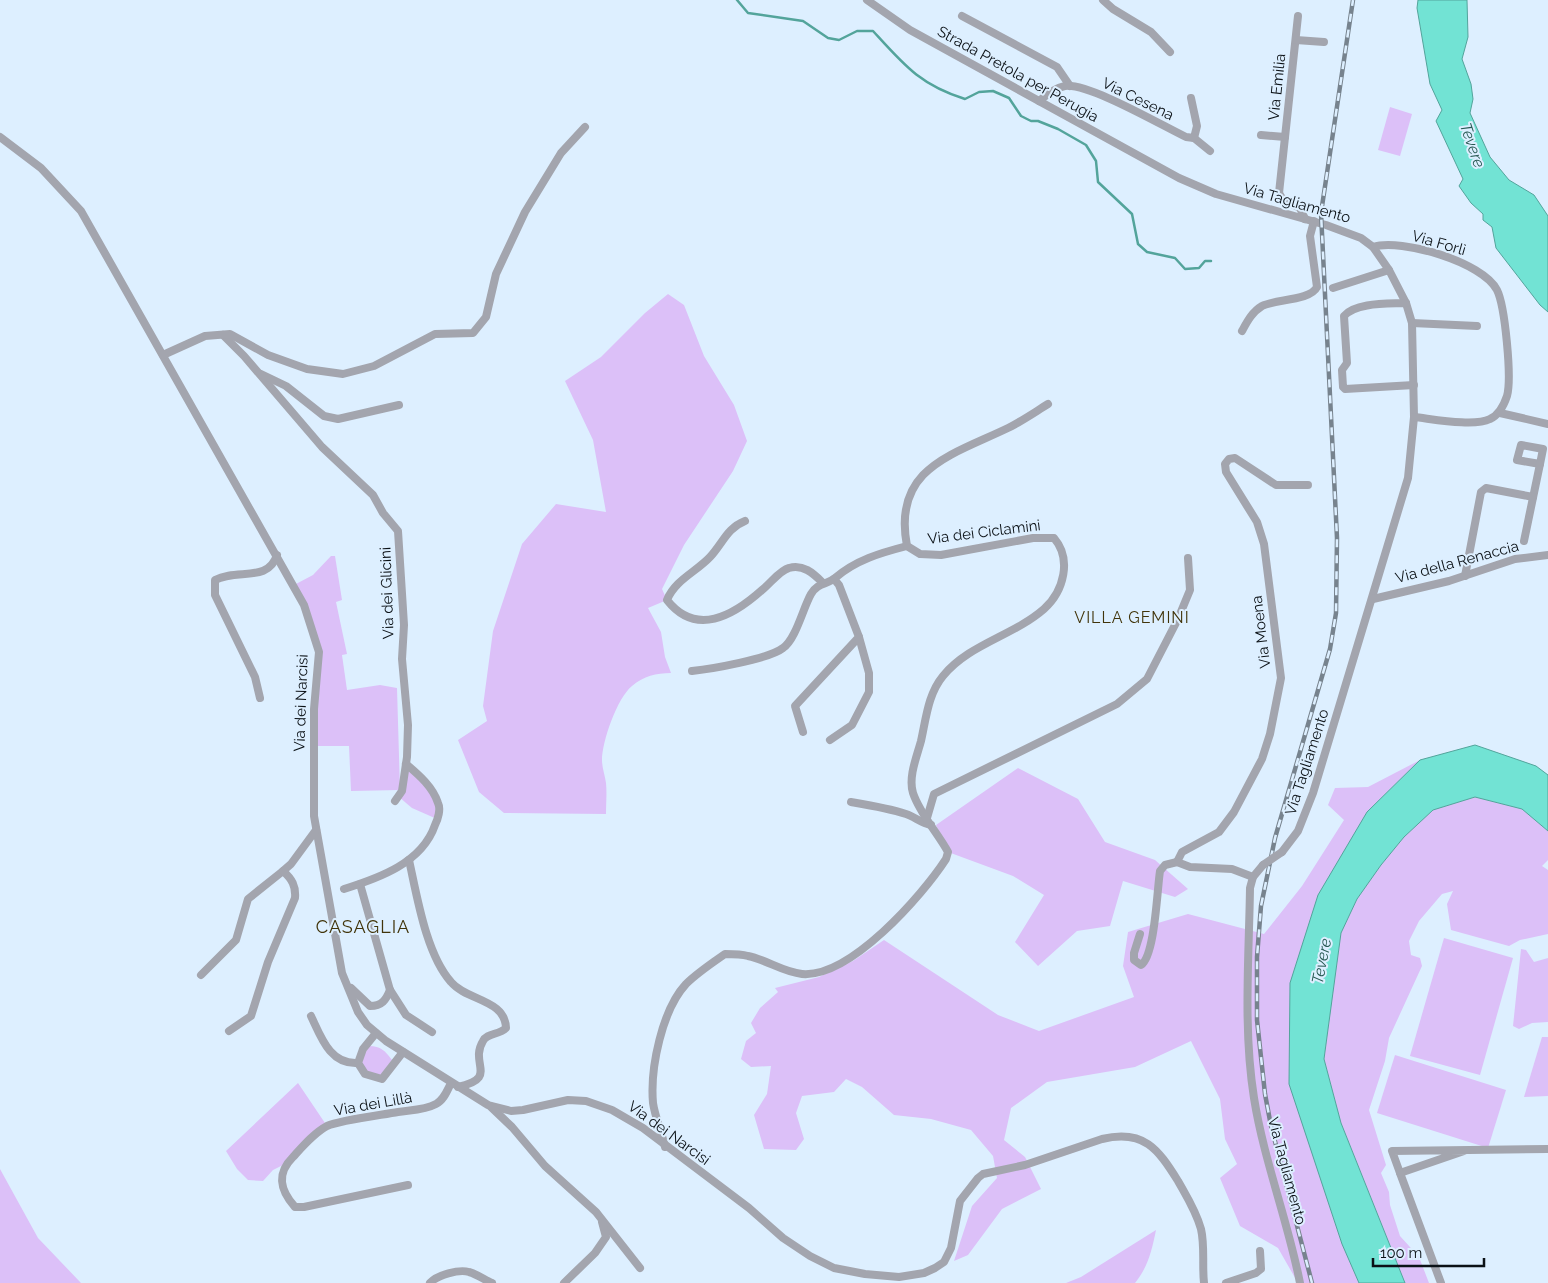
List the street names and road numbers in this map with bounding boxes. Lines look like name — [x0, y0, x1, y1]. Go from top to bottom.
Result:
street label: Strada Pretola per Perugia — [934, 22, 1102, 126]
street label: Via Emilia — [1265, 53, 1289, 121]
street label: Via Cesena — [1099, 74, 1177, 124]
street label: Via Tagliamento — [1241, 179, 1353, 227]
street label: Via Forlì — [1410, 227, 1468, 259]
street label: Via dei Ciclamini — [926, 516, 1042, 548]
street label: Via della Renaccia — [1393, 537, 1521, 587]
street label: Via dei Glicini — [376, 547, 398, 639]
street label: Via Moena — [1248, 595, 1274, 669]
street label: Via dei Narcisi — [290, 654, 312, 752]
street label: Via Tagliamento — [1281, 707, 1333, 817]
street label: Via dei Lillà — [333, 1088, 413, 1120]
street label: Via dei Narcisi — [624, 1097, 714, 1169]
street label: Via Tagliamento — [1264, 1115, 1310, 1227]

